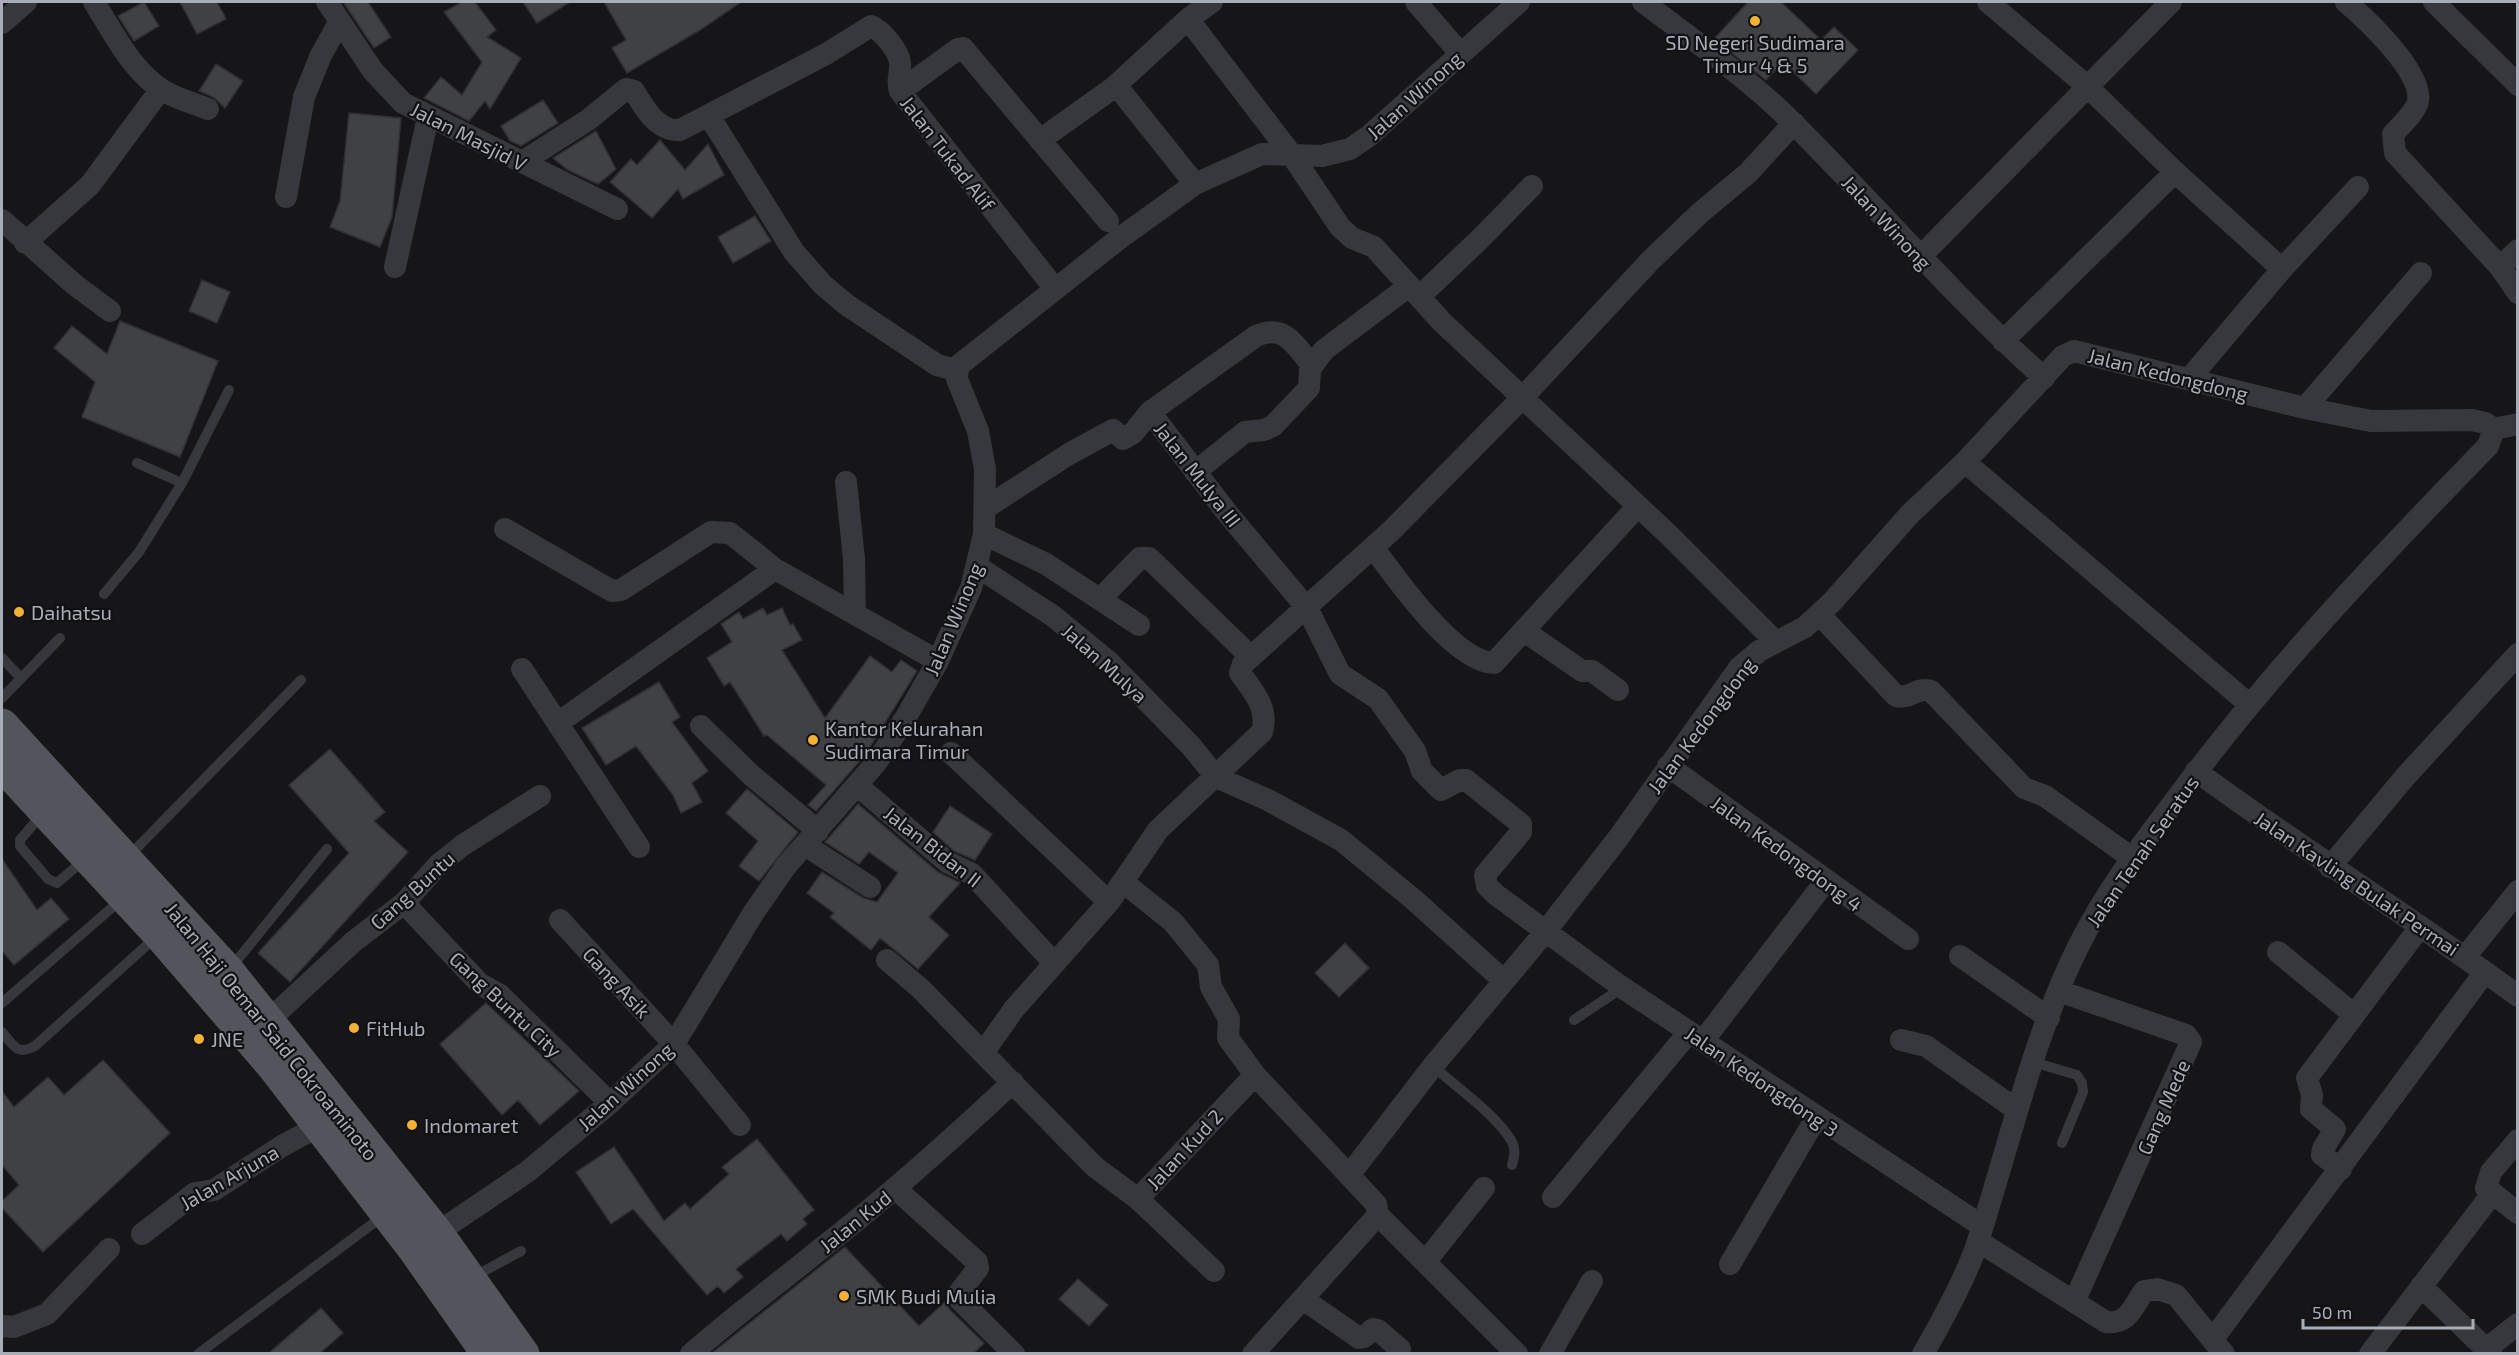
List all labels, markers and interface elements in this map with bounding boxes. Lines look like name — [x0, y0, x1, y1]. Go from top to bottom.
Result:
marker: SD Negeri Sudimara Timur 4 & 5 — [1748, 14, 1762, 28]
place label: SD Negeri Sudimara Timur 4 & 5 — [1665, 30, 1845, 77]
street label: Jalan Winong — [1361, 46, 1467, 144]
street label: Jalan Tukad Alif — [896, 91, 1001, 216]
street label: Jalan Masjid V — [407, 96, 531, 176]
street label: Jalan Winong — [1837, 170, 1937, 274]
street label: Jalan Kedongdong — [2085, 342, 2251, 406]
street label: Jalan Mulya III — [1149, 417, 1247, 531]
street label: Jalan Winong — [918, 559, 988, 679]
place label: Daihatsu — [31, 600, 112, 624]
marker: Daihatsu — [12, 605, 26, 619]
street label: Jalan Mulya — [1057, 618, 1153, 708]
street label: Jalan Kedongdong — [1642, 652, 1760, 798]
place label: Kantor Kelurahan Sudimara Timur — [825, 716, 983, 763]
marker: Kantor Kelurahan Sudimara Timur — [806, 733, 820, 747]
street label: Jalan Tenah Seratus — [2081, 771, 2203, 931]
street label: Jalan Kedongdong 4 — [1707, 790, 1867, 916]
street label: Jalan Bidan II — [879, 800, 987, 892]
street label: Jalan Kavling Bulak Permai — [2250, 806, 2464, 960]
street label: Gang Buntu — [365, 846, 459, 934]
street label: Jalan Haji Oemar Said Cokroaminoto — [160, 897, 384, 1165]
street label: Gang Asik — [578, 942, 656, 1022]
street label: Gang Buntu City — [445, 946, 567, 1062]
place label: FitHub — [366, 1016, 426, 1040]
marker: FitHub — [347, 1021, 361, 1035]
street label: Jalan Kedongdong 3 — [1681, 1021, 1843, 1141]
place label: JNE — [211, 1027, 243, 1051]
marker: JNE — [192, 1032, 206, 1046]
street label: Jalan Winong — [572, 1037, 678, 1135]
street label: Gang Mede — [2131, 1056, 2195, 1158]
street label: Jalan Kud 2 — [1141, 1104, 1227, 1194]
place label: Indomaret — [424, 1113, 519, 1137]
marker: Indomaret — [405, 1118, 419, 1132]
street label: Jalan Arjuna — [175, 1139, 283, 1215]
street label: Jalan Kud — [814, 1185, 896, 1257]
place label: SMK Budi Mulia — [856, 1284, 996, 1308]
marker: SMK Budi Mulia — [837, 1289, 851, 1303]
scale bar — [2303, 1292, 2472, 1330]
text: 50 m — [2312, 1301, 2352, 1323]

